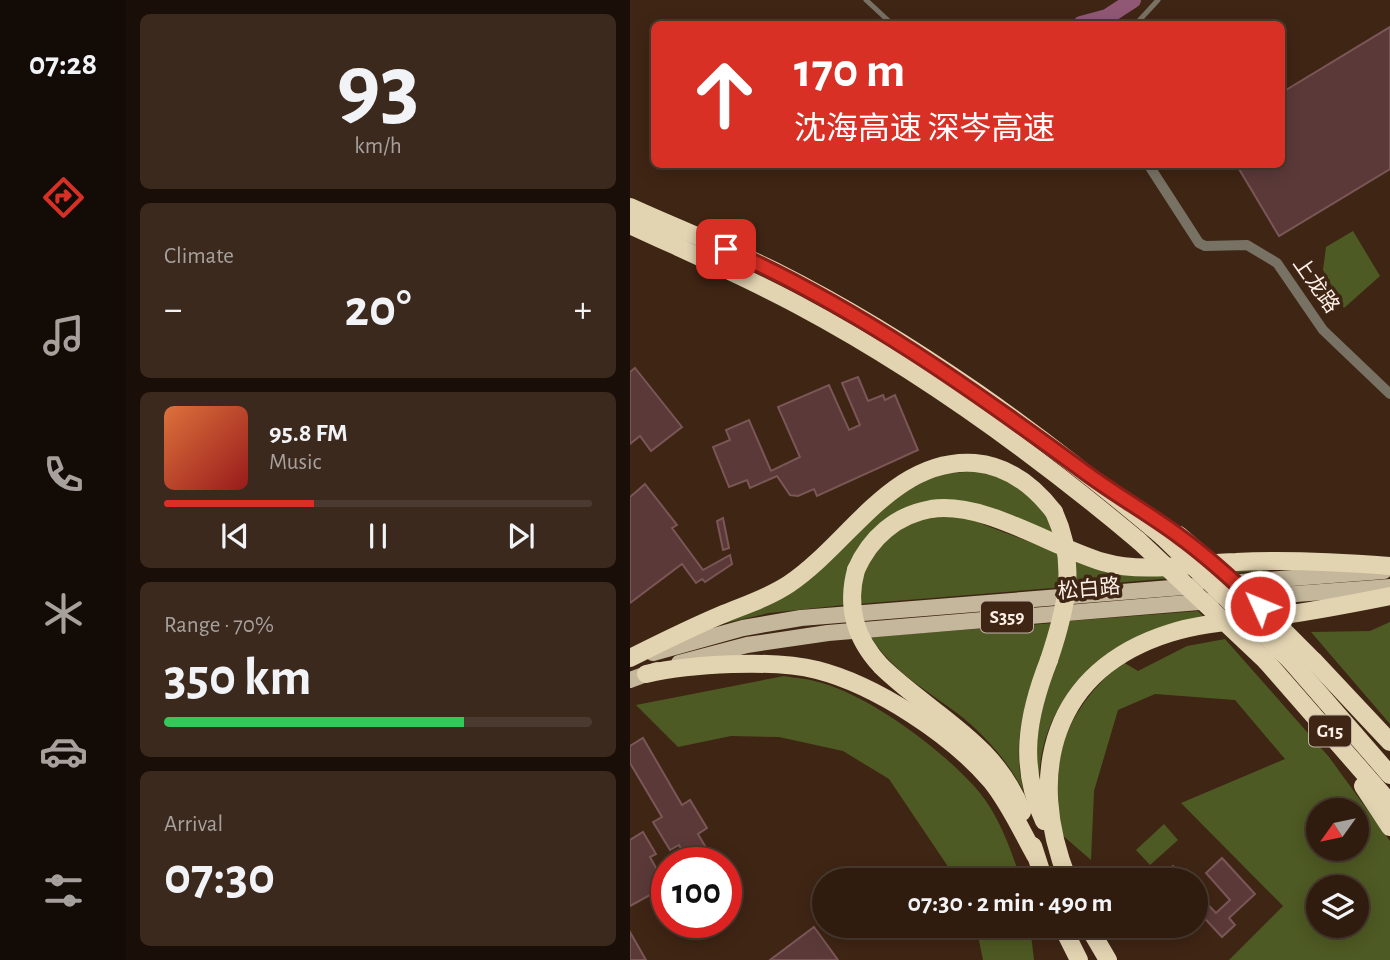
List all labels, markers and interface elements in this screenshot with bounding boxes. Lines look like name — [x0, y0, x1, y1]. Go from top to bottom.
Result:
text: 93 — [336, 42, 420, 133]
text: 170 m — [794, 47, 905, 96]
text: 07:28 — [29, 48, 97, 80]
icon: ahead — [679, 49, 770, 140]
text: 沈海高速 深岑高速 — [794, 113, 1055, 145]
text: km/h — [354, 135, 402, 158]
icon: directions — [39, 173, 88, 222]
pin — [696, 219, 756, 279]
icon: arrive — [707, 230, 745, 268]
text: Climate — [164, 245, 234, 268]
street label: 上龙路 — [1289, 253, 1343, 317]
text: 20° — [345, 283, 411, 335]
text: − — [164, 291, 182, 329]
text: + — [574, 291, 592, 329]
icon: music — [39, 311, 88, 360]
text: 95.8 FM — [269, 420, 348, 446]
icon: phone — [39, 450, 88, 499]
text: Music — [269, 451, 321, 474]
icon: previous — [216, 517, 254, 555]
icon: pause — [359, 517, 397, 555]
icon: next — [502, 517, 540, 555]
position arrow — [1223, 569, 1297, 643]
street label: 松白路 — [1057, 575, 1121, 602]
icon: climate — [39, 589, 88, 638]
road number: S359 — [981, 602, 1033, 632]
text: Range · 70% — [164, 614, 274, 637]
text: 350 km — [164, 652, 312, 704]
road number: G15 — [1309, 716, 1351, 746]
icon: car — [39, 727, 88, 776]
north arrow — [1306, 798, 1368, 861]
map controls — [1306, 798, 1369, 938]
text: Arrival — [164, 813, 223, 836]
speed limit sign: 100 — [651, 847, 742, 938]
text: 07:30 — [164, 851, 275, 903]
icon: filters — [39, 866, 88, 915]
button: layers — [1306, 875, 1369, 938]
text: 07:30 · 2 min · 490 m — [908, 890, 1112, 916]

